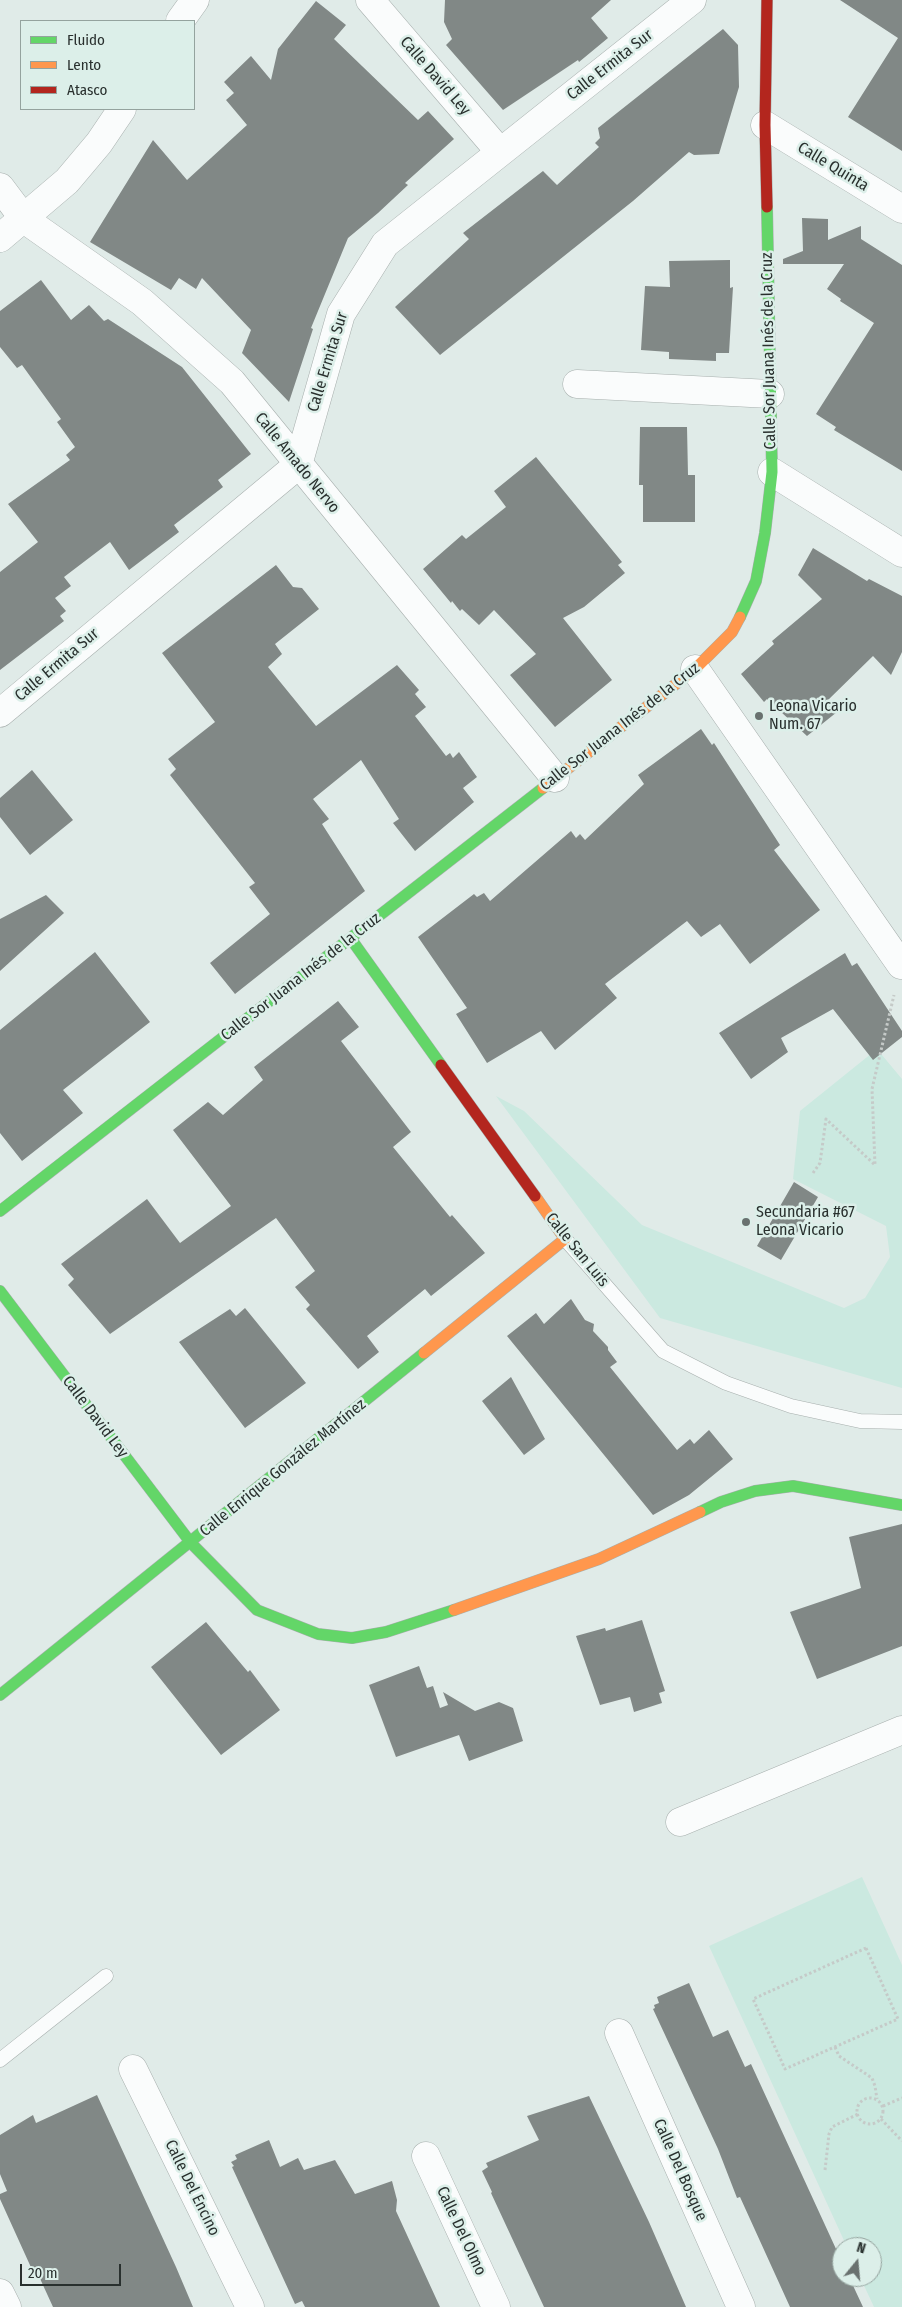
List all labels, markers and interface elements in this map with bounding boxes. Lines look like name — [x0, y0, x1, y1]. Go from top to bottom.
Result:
legend — [20, 20, 195, 110]
street label: Calle Ermita Sur — [563, 26, 657, 104]
text: Fluido — [67, 31, 105, 49]
street label: Calle David Ley — [396, 33, 474, 119]
text: Lento — [67, 56, 101, 74]
text: Atasco — [67, 81, 107, 99]
street label: Calle Quinta — [794, 138, 872, 196]
street label: Calle Sor Juana Inés de la Cruz — [758, 252, 780, 450]
street label: Calle Ermita Sur — [304, 310, 352, 414]
street label: Calle Amado Nervo — [251, 409, 343, 517]
street label: Calle Ermita Sur — [11, 624, 103, 706]
street label: Calle Sor Juana Inés de la Cruz — [536, 659, 704, 795]
place label: Leona Vicario Num. 67 — [769, 697, 857, 735]
marker: Leona Vicario Num. 67 — [753, 710, 765, 722]
street label: Calle Sor Juana Inés de la Cruz — [217, 909, 385, 1045]
place label: Secundaria #67 Leona Vicario — [756, 1203, 855, 1241]
street label: Calle San Luis — [541, 1209, 613, 1291]
marker: Secundaria #67 Leona Vicario — [740, 1216, 752, 1228]
street label: Calle David Ley — [58, 1372, 132, 1462]
street label: Calle Enrique González Martínez — [196, 1395, 370, 1541]
street label: Calle Del Bosque — [649, 2116, 711, 2224]
street label: Calle Del Encino — [160, 2137, 224, 2239]
street label: Calle Del Olmo — [432, 2184, 490, 2278]
north arrow — [832, 2237, 882, 2287]
text: N — [855, 2239, 868, 2257]
scale bar — [22, 2254, 124, 2286]
text: 20 m — [28, 2264, 58, 2282]

